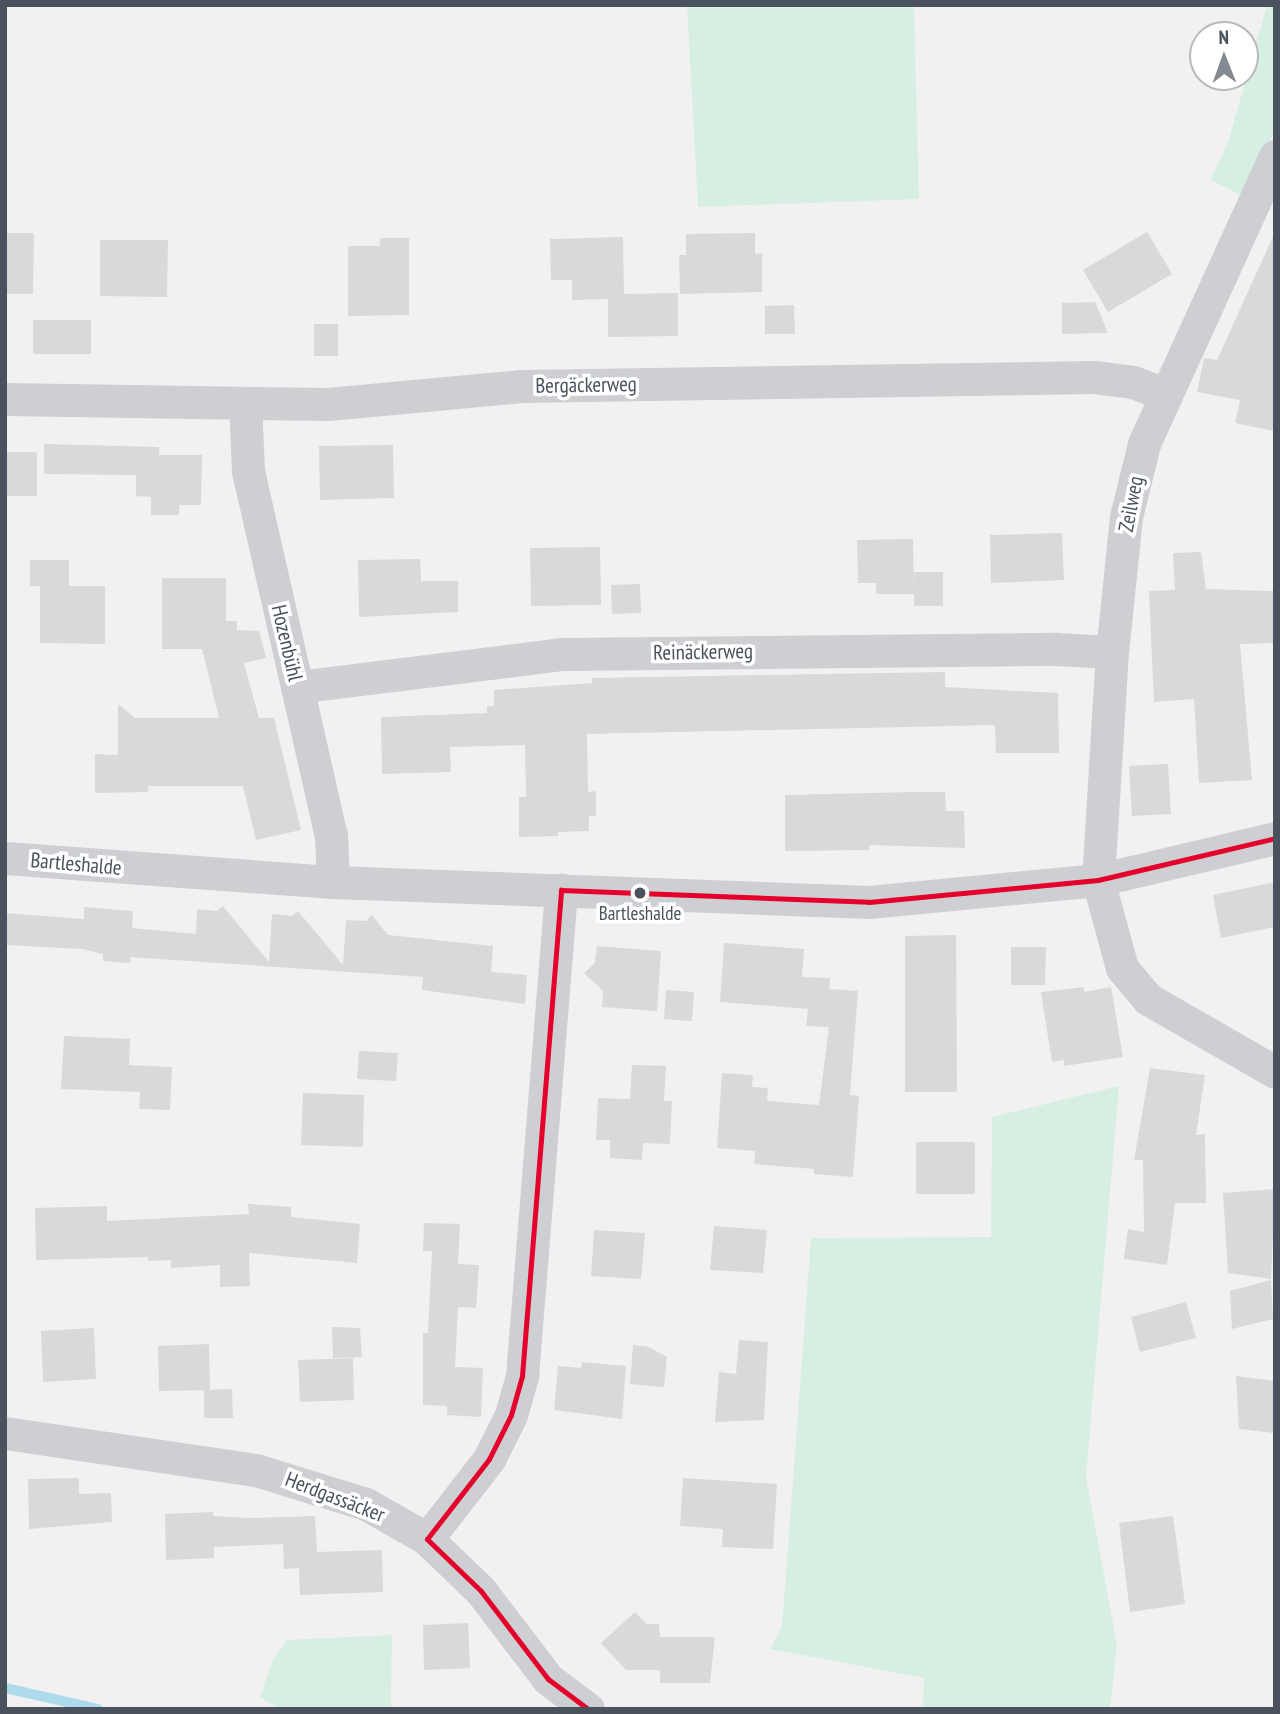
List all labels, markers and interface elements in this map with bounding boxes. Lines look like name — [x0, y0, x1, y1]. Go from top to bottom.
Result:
north arrow — [1189, 21, 1259, 91]
text: N — [1218, 25, 1229, 49]
street label: Bergäckerweg — [535, 372, 637, 398]
street label: Zeilweg — [1113, 474, 1149, 534]
street label: Hozenbühl — [266, 602, 308, 684]
street label: Reinäckerweg — [653, 639, 753, 665]
street label: Bartleshalde — [29, 847, 123, 881]
marker: Bartleshalde — [633, 886, 647, 900]
place label: Bartleshalde — [599, 903, 681, 925]
street label: Herdgassäcker — [282, 1466, 388, 1528]

